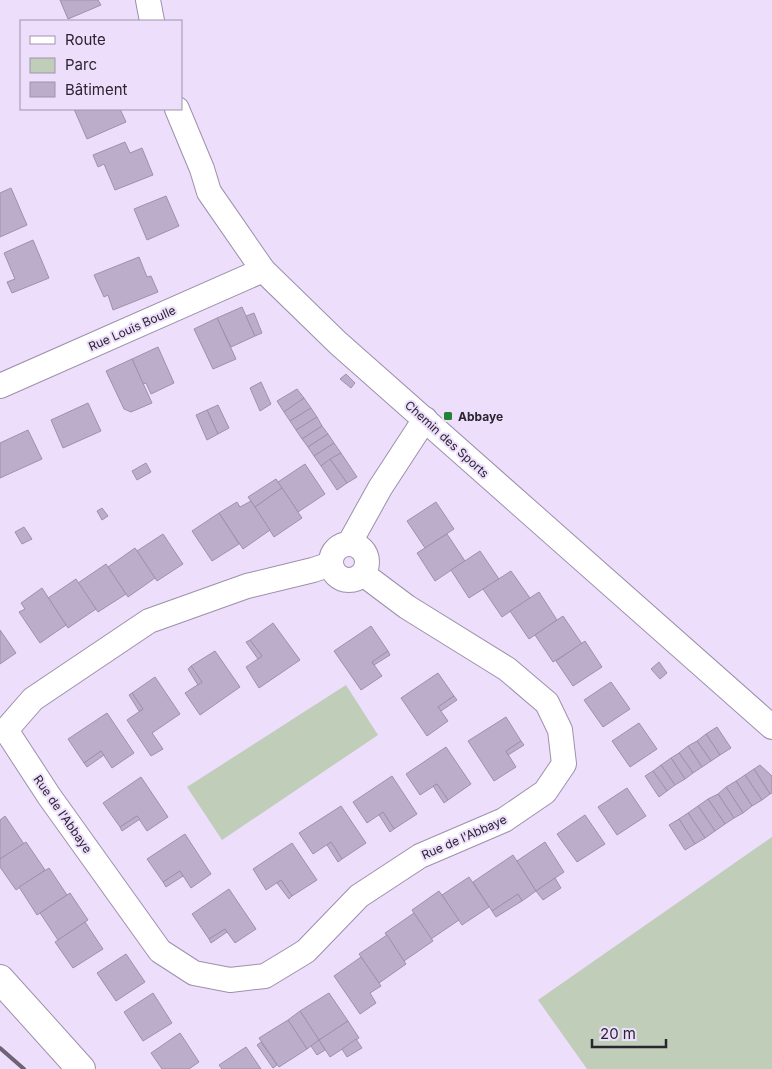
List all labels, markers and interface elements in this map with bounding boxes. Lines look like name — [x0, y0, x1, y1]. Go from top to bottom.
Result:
legend — [20, 20, 182, 110]
text: Route — [65, 30, 106, 49]
text: Parc — [65, 55, 97, 74]
text: Bâtiment — [65, 80, 128, 99]
street label: Rue Louis Boulle — [86, 302, 178, 354]
street label: Chemin des Sports — [402, 397, 492, 481]
place label: Abbaye — [458, 409, 503, 424]
marker: Abbaye — [442, 410, 454, 422]
street label: Rue de l'Abbaye — [31, 772, 95, 856]
street label: Rue de l'Abbaye — [419, 812, 509, 862]
scale bar — [592, 1016, 666, 1048]
text: 20 m — [600, 1024, 636, 1043]

